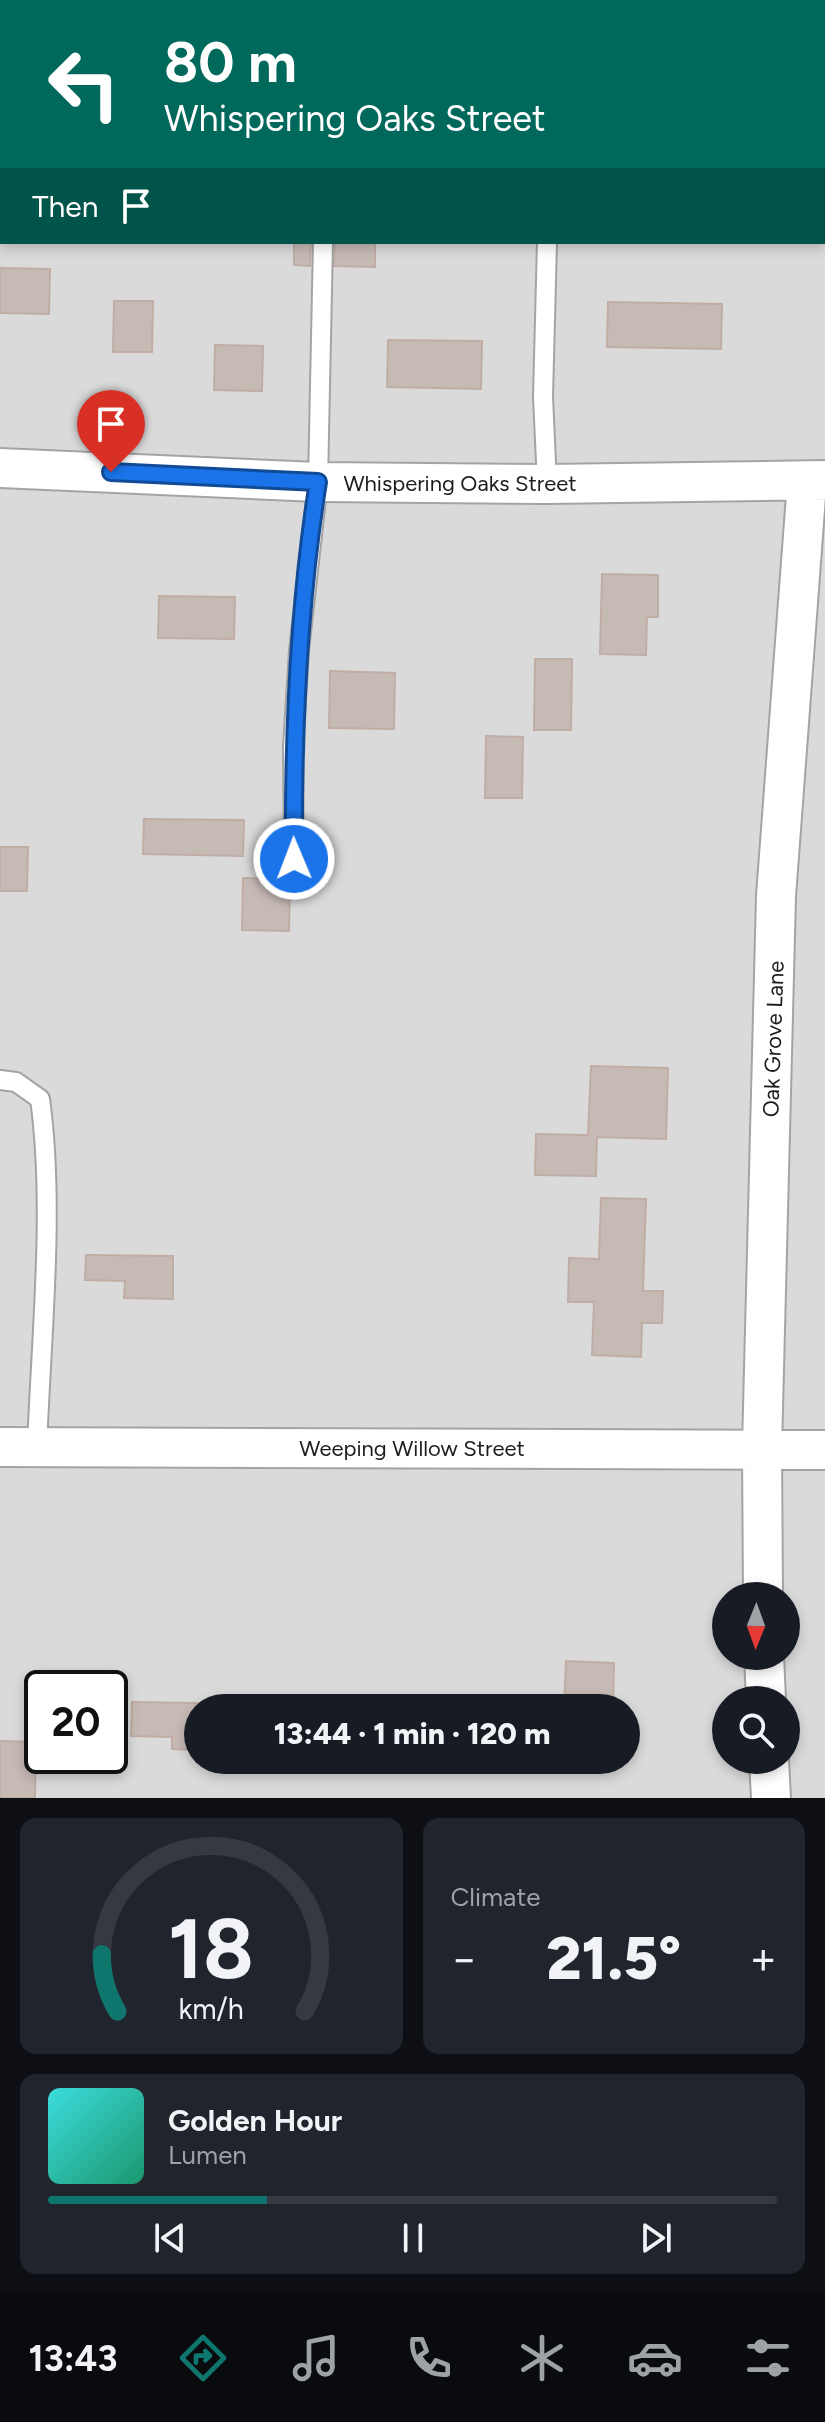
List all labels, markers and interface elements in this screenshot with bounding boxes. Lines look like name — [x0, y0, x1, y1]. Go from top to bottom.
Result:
text: 80 m — [164, 29, 297, 96]
icon: left — [32, 32, 136, 136]
text: Whispering Oaks Street — [164, 97, 546, 140]
icon: arrive — [114, 184, 158, 228]
text: Then — [32, 188, 98, 225]
pin — [77, 390, 145, 472]
icon: arrive — [89, 402, 133, 446]
street label: Whispering Oaks Street — [343, 470, 577, 497]
position arrow — [252, 817, 336, 901]
street label: Oak Grove Lane — [757, 960, 790, 1118]
street label: Weeping Willow Street — [299, 1435, 525, 1462]
north arrow — [712, 1582, 800, 1670]
map controls — [712, 1582, 800, 1774]
speed limit sign: 20 — [24, 1670, 128, 1774]
button: search — [712, 1686, 800, 1774]
text: 13:44 · 1 min · 120 m — [274, 1715, 550, 1752]
text: Climate — [451, 1881, 540, 1913]
text: 18 — [168, 1899, 254, 1999]
text: 21.5° — [546, 1922, 681, 1994]
text: − — [451, 1932, 478, 1985]
text: + — [750, 1932, 777, 1985]
text: km/h — [179, 1992, 244, 2026]
text: Golden Hour — [168, 2102, 342, 2139]
text: Lumen — [168, 2139, 247, 2171]
icon: previous — [148, 2216, 192, 2260]
icon: pause — [391, 2216, 435, 2260]
icon: next — [634, 2216, 678, 2260]
icon: directions — [175, 2330, 231, 2386]
icon: music — [288, 2330, 344, 2386]
icon: phone — [401, 2330, 457, 2386]
icon: climate — [514, 2330, 570, 2386]
icon: car — [627, 2330, 683, 2386]
icon: filters — [740, 2330, 796, 2386]
text: 13:43 — [29, 2337, 117, 2380]

